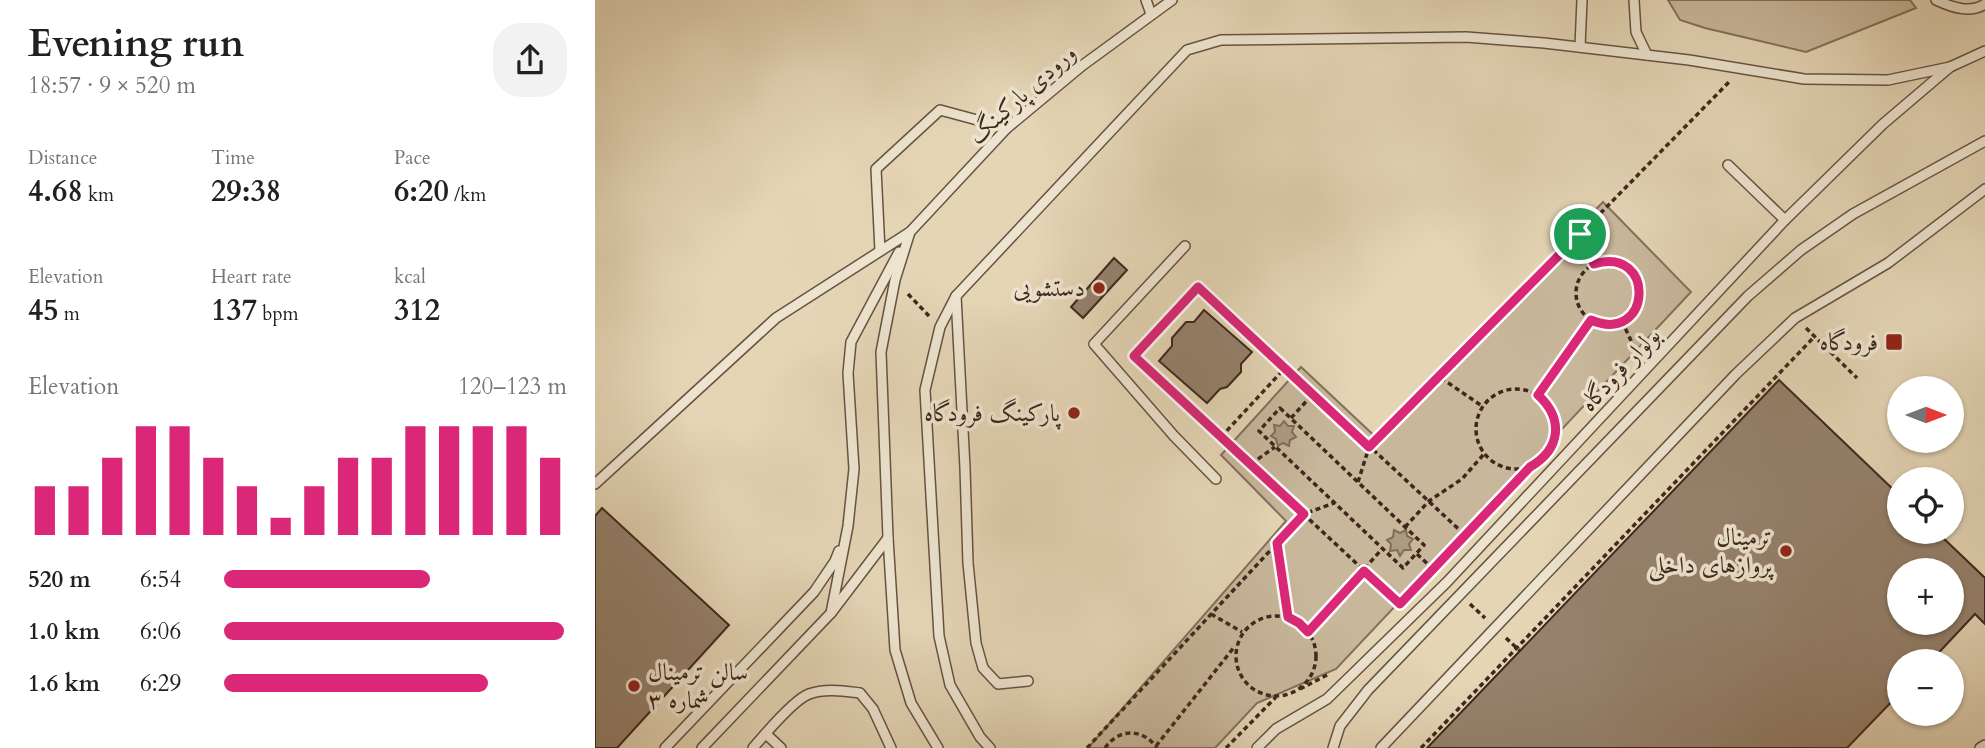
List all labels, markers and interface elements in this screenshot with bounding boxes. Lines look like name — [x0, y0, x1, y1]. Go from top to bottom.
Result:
text: Evening run — [28, 18, 244, 70]
button: share — [493, 23, 567, 97]
street label: ورودی پارکینگ — [961, 37, 1084, 152]
text: 18:57 · 9 × 520 m — [28, 70, 196, 101]
text: Distance — [28, 145, 97, 171]
text: Time — [211, 145, 255, 171]
text: Pace — [394, 145, 431, 171]
text: 4.68 — [28, 171, 83, 212]
text: 29:38 — [211, 171, 281, 212]
text: 6:20 — [394, 171, 449, 212]
text: km — [83, 182, 114, 208]
text: /km — [449, 182, 486, 208]
pin — [1550, 204, 1610, 264]
icon: arrive — [1561, 215, 1599, 253]
text: Elevation — [28, 264, 103, 290]
text: Heart rate — [211, 264, 292, 290]
text: kcal — [394, 264, 426, 290]
place label: دستشویی — [1013, 272, 1085, 305]
marker: دستشویی — [1091, 280, 1107, 296]
text: 45 — [28, 290, 59, 331]
text: 137 — [211, 290, 257, 331]
text: 312 — [394, 290, 440, 331]
text: m — [59, 301, 80, 327]
text: bpm — [257, 301, 299, 327]
street label: بولوار فرودگاه — [1572, 320, 1668, 419]
place label: فرودگاه — [1820, 326, 1878, 359]
marker: فرودگاه — [1884, 332, 1904, 352]
text: Elevation — [28, 371, 119, 402]
text: 120–123 m — [458, 371, 567, 402]
north arrow — [1887, 376, 1963, 453]
map controls — [1887, 376, 1964, 726]
place label: پارکینگ فرودگاه — [924, 397, 1061, 430]
marker: پارکینگ فرودگاه — [1066, 405, 1082, 421]
button: locate — [1887, 467, 1964, 544]
place label: ترمینال پروازهای داخلی — [1649, 521, 1775, 582]
marker: ترمینال پروازهای داخلی — [1778, 543, 1794, 559]
button: + — [1887, 558, 1964, 635]
text: 520 m — [28, 564, 91, 595]
text: 6:54 — [140, 564, 181, 595]
text: 1.0 km — [28, 616, 100, 647]
text: 6:06 — [140, 616, 181, 647]
button: − — [1887, 649, 1964, 726]
place label: سالن ترمینال شماره ۳ — [648, 656, 748, 717]
text: 1.6 km — [28, 668, 100, 699]
text: 6:29 — [140, 668, 181, 699]
marker: سالن ترمینال شماره ۳ — [626, 678, 642, 694]

